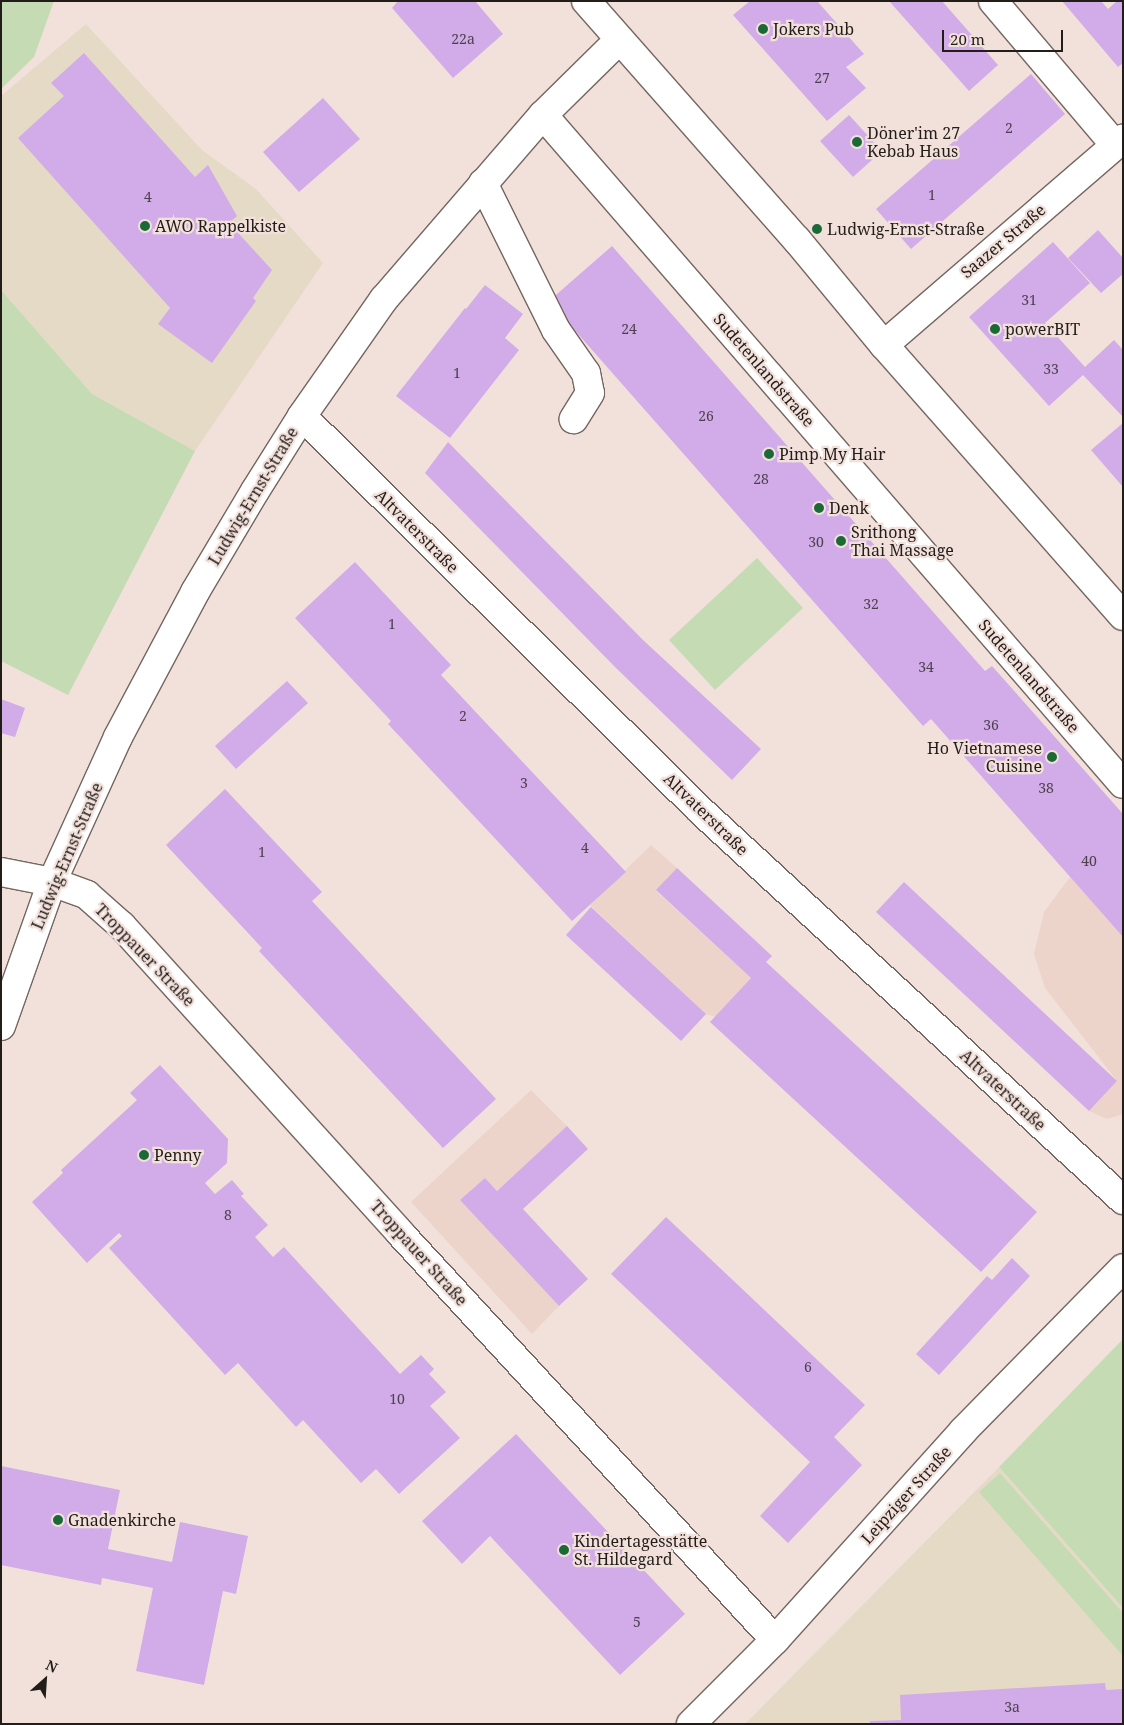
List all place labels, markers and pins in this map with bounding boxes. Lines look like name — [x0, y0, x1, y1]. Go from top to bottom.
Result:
place label: Jokers Pub — [773, 19, 854, 39]
marker: Jokers Pub — [757, 23, 769, 35]
place label: Döner'im 27 Kebab Haus — [867, 123, 960, 161]
marker: Döner'im 27 Kebab Haus — [851, 136, 863, 148]
place label: AWO Rappelkiste — [155, 216, 286, 236]
place label: Ludwig-Ernst-Straße — [827, 219, 985, 239]
marker: AWO Rappelkiste — [139, 220, 151, 232]
marker: Ludwig-Ernst-Straße — [811, 223, 823, 235]
place label: powerBIT — [1005, 319, 1080, 339]
marker: powerBIT — [989, 323, 1001, 335]
place label: Pimp My Hair — [779, 444, 885, 464]
marker: Pimp My Hair — [763, 448, 775, 460]
place label: Denk — [829, 498, 869, 518]
marker: Denk — [813, 502, 825, 514]
place label: Srithong Thai Massage — [851, 522, 954, 560]
marker: Srithong Thai Massage — [835, 535, 847, 547]
place label: Ho Vietnamese Cuisine — [927, 738, 1042, 776]
marker: Ho Vietnamese Cuisine — [1046, 751, 1058, 763]
place label: Penny — [154, 1145, 202, 1165]
marker: Penny — [138, 1149, 150, 1161]
place label: Gnadenkirche — [68, 1510, 176, 1530]
marker: Gnadenkirche — [52, 1514, 64, 1526]
place label: Kindertagesstätte St. Hildegard — [574, 1531, 707, 1569]
marker: Kindertagesstätte St. Hildegard — [558, 1544, 570, 1556]

